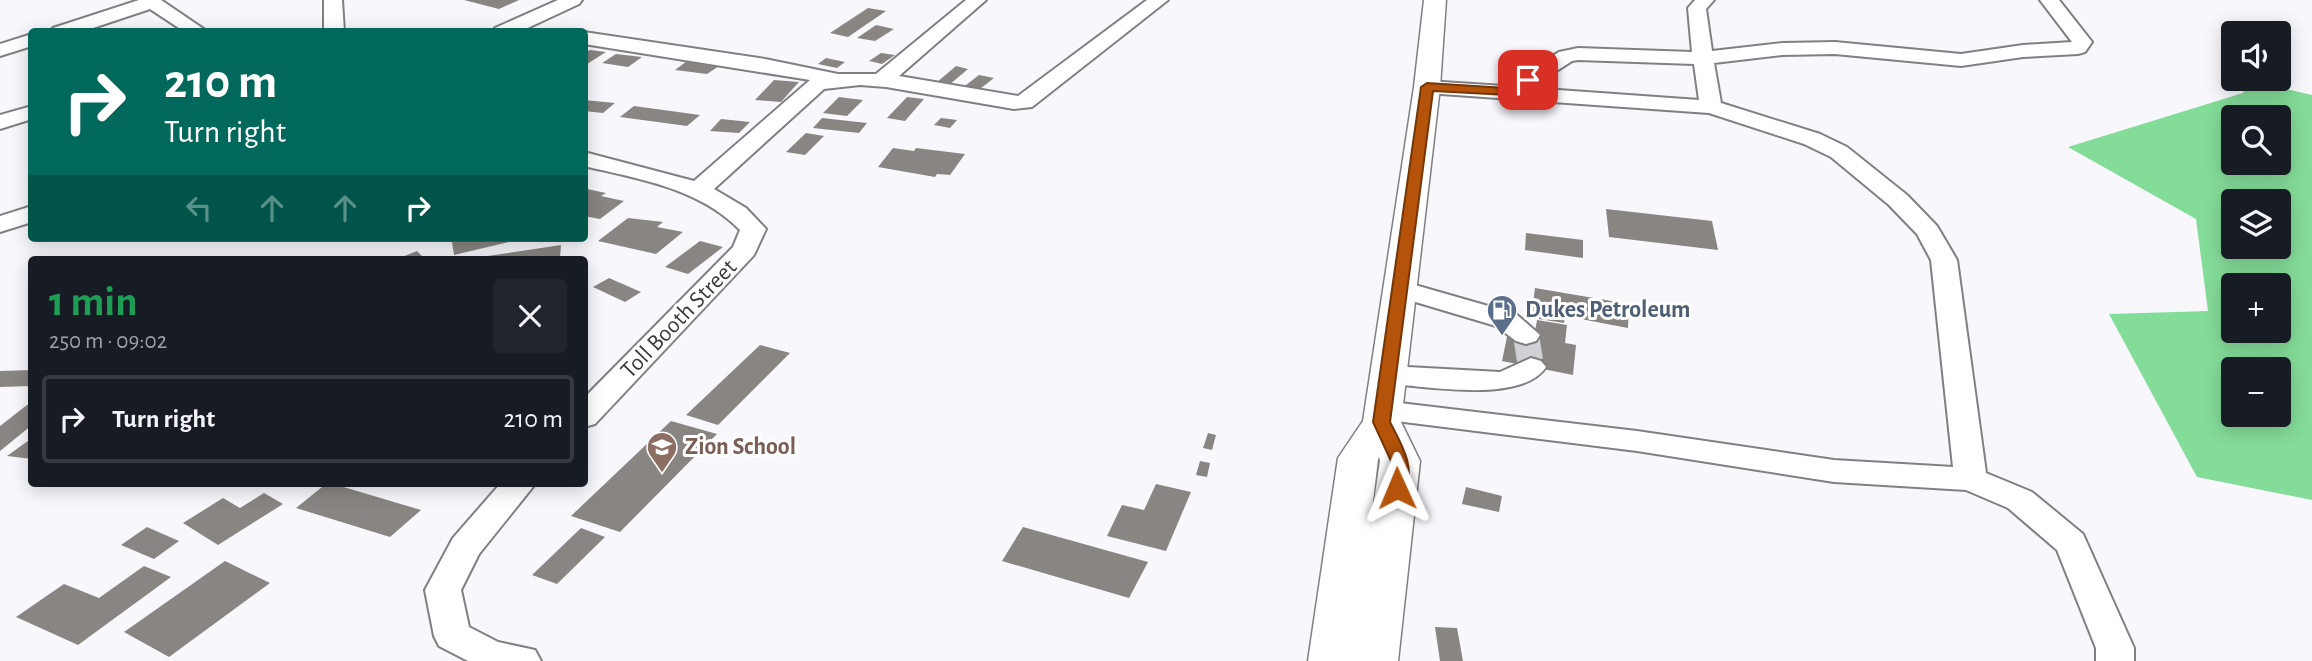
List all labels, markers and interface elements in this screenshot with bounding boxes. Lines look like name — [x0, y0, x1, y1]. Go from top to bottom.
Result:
map controls — [2221, 21, 2291, 427]
button: sound — [2221, 21, 2291, 91]
pin — [1498, 50, 1558, 110]
icon: right — [49, 56, 140, 147]
text: 210 m — [164, 58, 277, 107]
icon: arrive — [1509, 61, 1547, 99]
button: search — [2221, 105, 2291, 175]
text: Turn right — [164, 116, 286, 148]
icon: left — [180, 189, 218, 227]
icon: ahead — [253, 189, 291, 227]
icon: ahead — [326, 189, 364, 227]
icon: right — [399, 189, 437, 227]
button: layers — [2221, 189, 2291, 259]
street label: Toll Booth Street — [617, 255, 742, 383]
button: + — [2221, 273, 2291, 343]
button: close — [493, 279, 567, 353]
text: 1 min — [49, 281, 138, 323]
fuel station icon: Dukes Petroleum — [1485, 293, 1519, 337]
place label: Dukes Petroleum — [1525, 298, 1690, 322]
text: 250 m · 09:02 — [49, 330, 167, 353]
button: − — [2221, 357, 2291, 427]
icon: right — [53, 400, 91, 438]
text: Turn right — [112, 406, 215, 432]
text: 210 m — [503, 406, 563, 432]
school or university icon: Zion School — [645, 430, 679, 474]
place label: Zion School — [685, 435, 796, 459]
position arrow — [1360, 451, 1434, 525]

